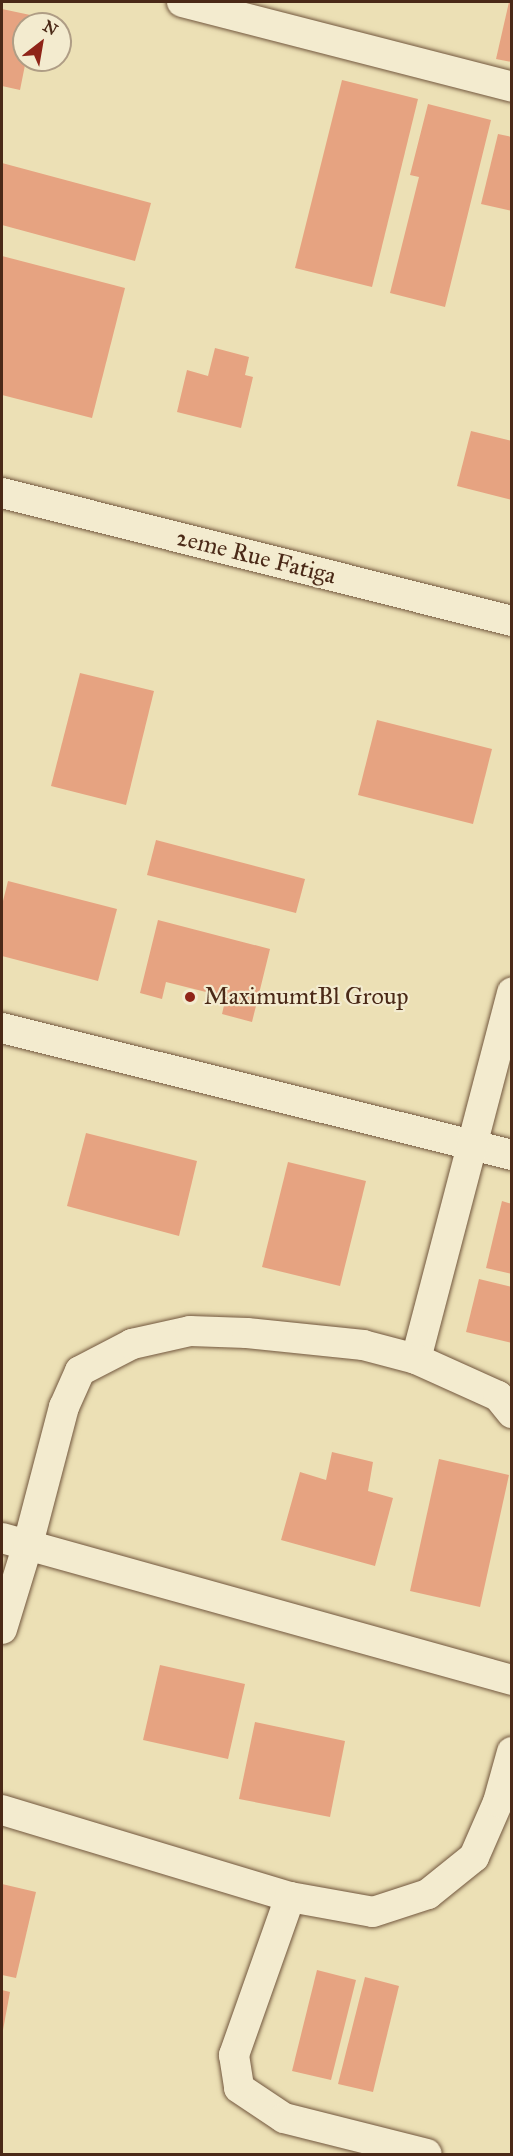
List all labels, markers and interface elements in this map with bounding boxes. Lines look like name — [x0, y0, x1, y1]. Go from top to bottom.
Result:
north arrow — [12, 12, 72, 72]
text: N — [40, 16, 61, 39]
street label: 2eme Rue Fatiga — [173, 523, 339, 591]
place label: MaximumtBl Group — [204, 983, 408, 1011]
marker: MaximumtBl Group — [181, 988, 199, 1006]

